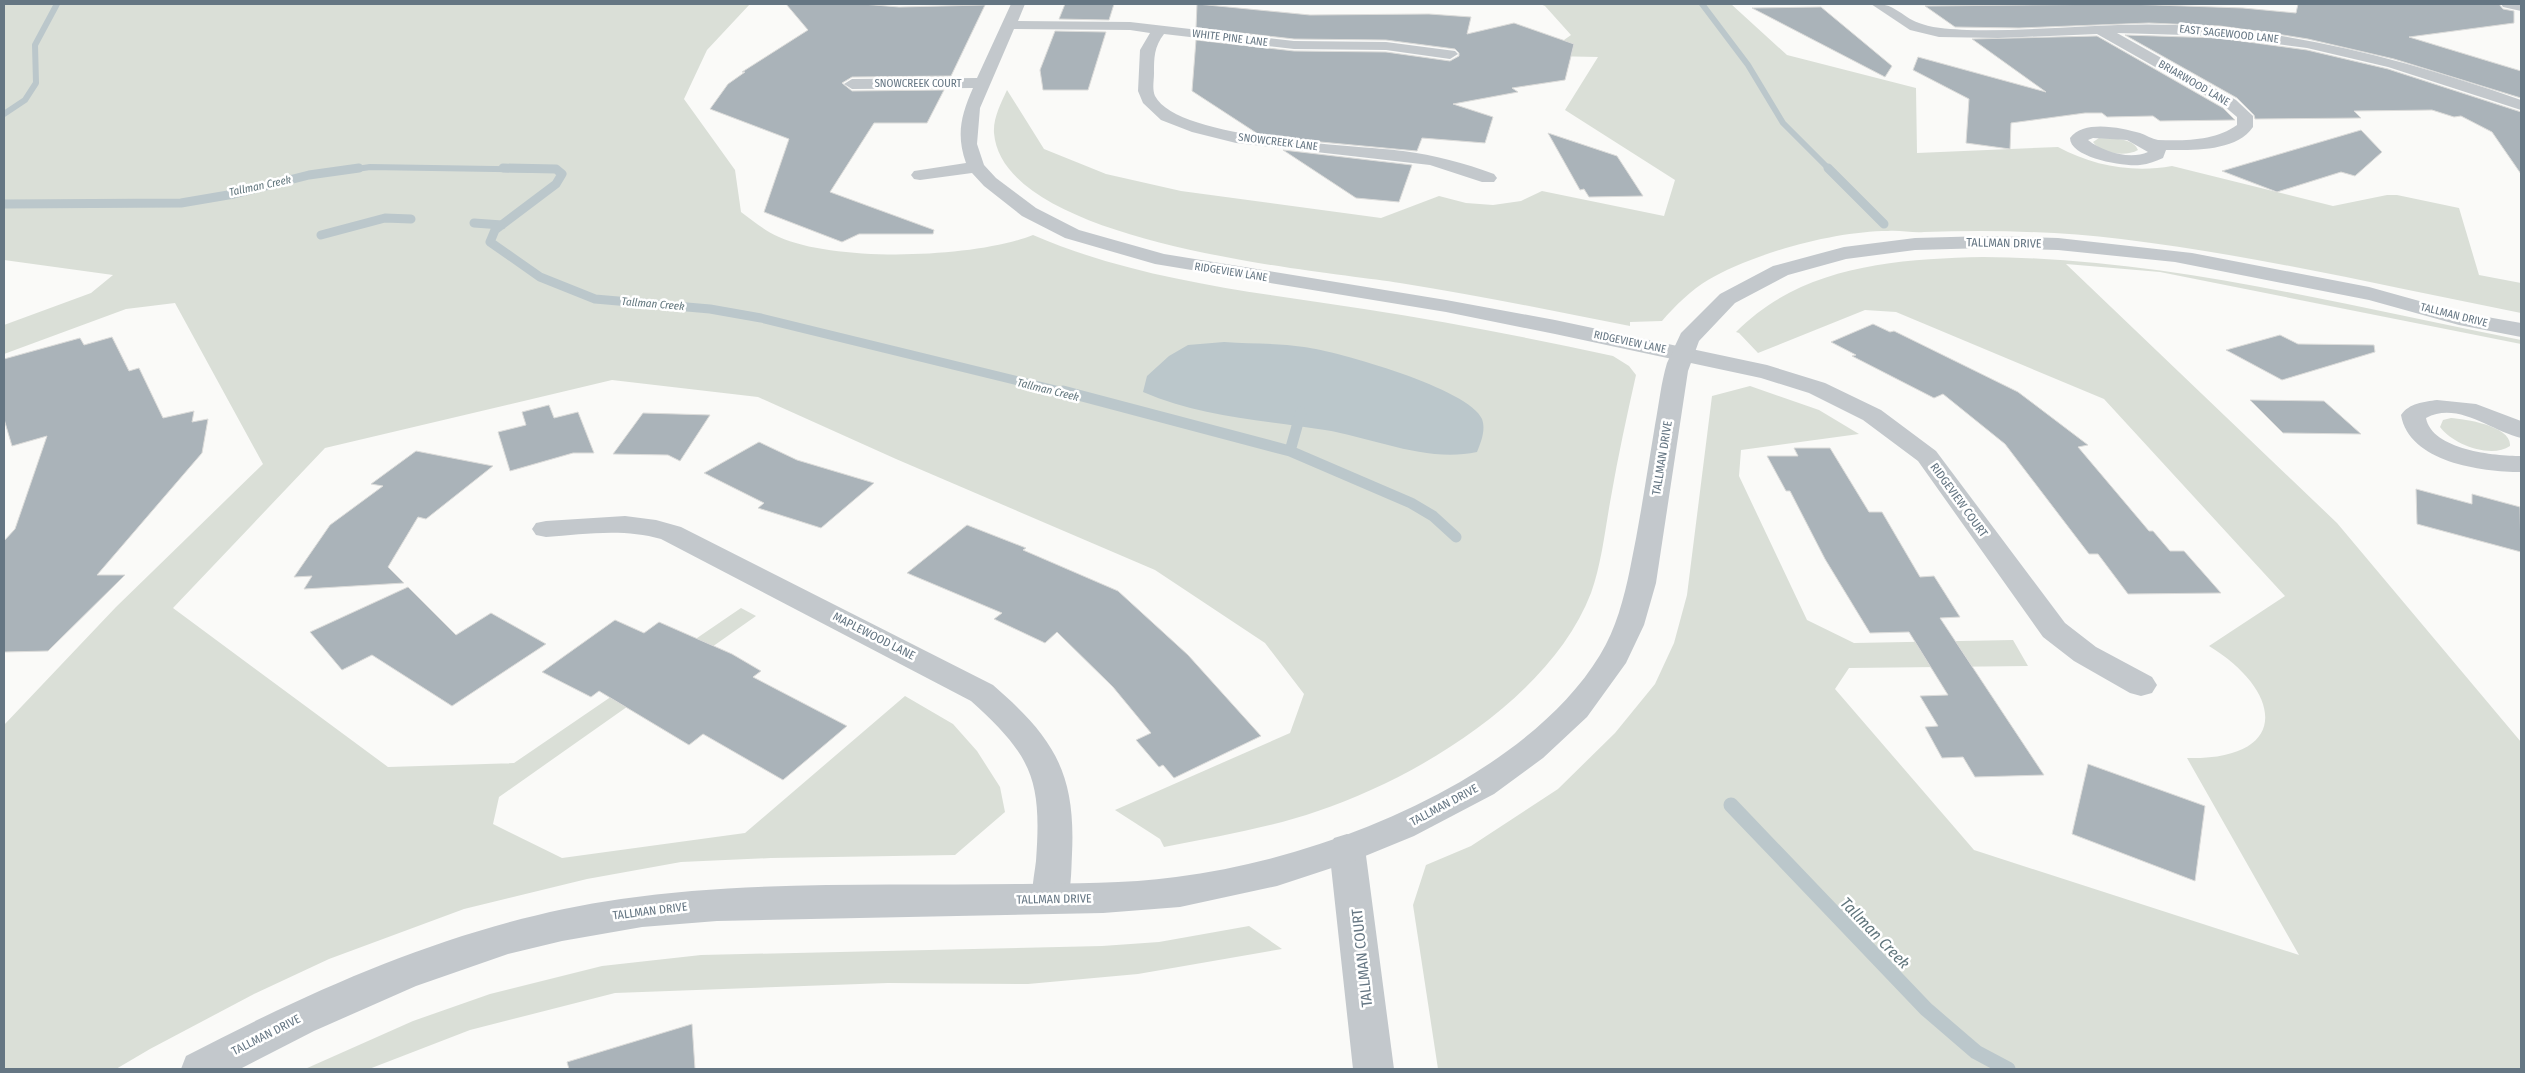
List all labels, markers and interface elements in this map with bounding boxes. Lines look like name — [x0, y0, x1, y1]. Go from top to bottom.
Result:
street label: EAST SAGEWOOD LANE — [2179, 22, 2279, 46]
street label: WHITE PINE LANE — [1191, 27, 1269, 49]
street label: BRIARWOOD LANE — [2156, 57, 2232, 109]
street label: SNOWCREEK COURT — [874, 77, 963, 90]
street label: SNOWCREEK LANE — [1237, 131, 1319, 153]
water label: Tallman Creek — [228, 173, 293, 199]
street label: TALLMAN DRIVE — [1966, 235, 2042, 251]
street label: RIDGEVIEW LANE — [1194, 260, 1268, 284]
water label: Tallman Creek — [621, 295, 686, 313]
street label: TALLMAN DRIVE — [2419, 300, 2489, 330]
street label: RIDGEVIEW LANE — [1593, 328, 1667, 356]
water label: Tallman Creek — [1016, 376, 1081, 404]
street label: TALLMAN DRIVE — [1649, 419, 1675, 496]
street label: RIDGEVIEW COURT — [1927, 460, 1991, 540]
street label: MAPLEWOOD LANE — [831, 609, 918, 663]
street label: TALLMAN DRIVE — [1408, 781, 1481, 829]
street label: TALLMAN DRIVE — [1016, 891, 1092, 907]
water label: Tallman Creek — [1836, 893, 1914, 973]
street label: TALLMAN DRIVE — [612, 899, 689, 923]
street label: TALLMAN COURT — [1348, 908, 1376, 1008]
street label: TALLMAN DRIVE — [229, 1012, 303, 1058]

